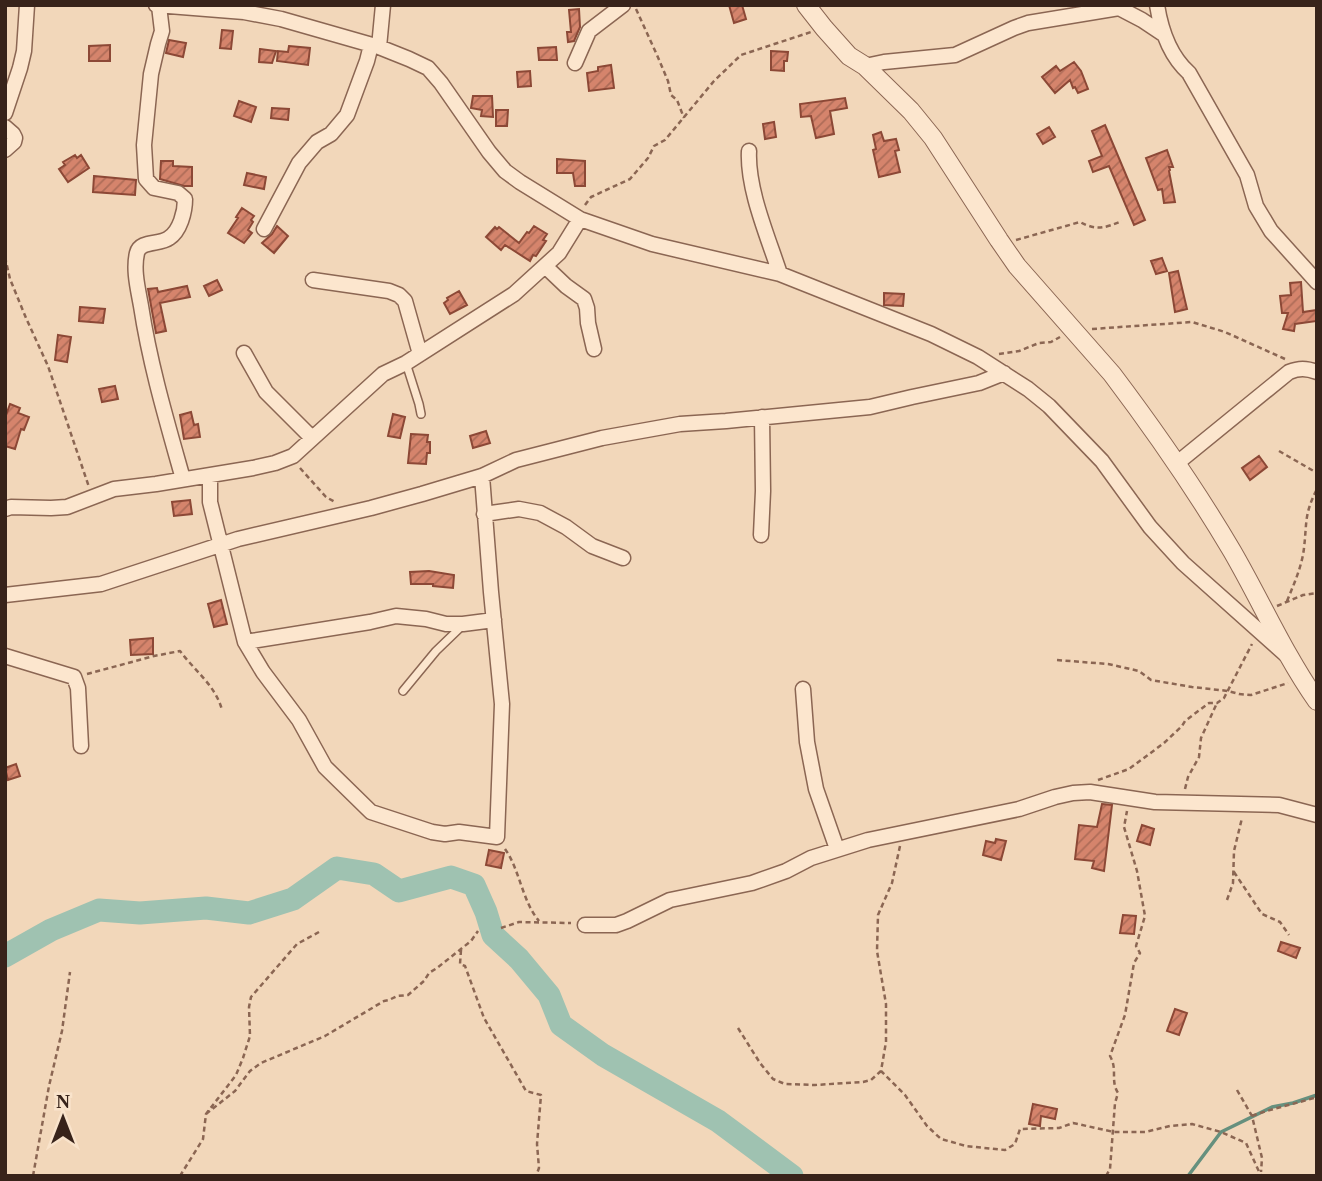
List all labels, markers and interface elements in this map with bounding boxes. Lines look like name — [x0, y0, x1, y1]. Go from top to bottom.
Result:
north arrow — [28, 1083, 98, 1153]
text: N — [56, 1091, 70, 1112]

